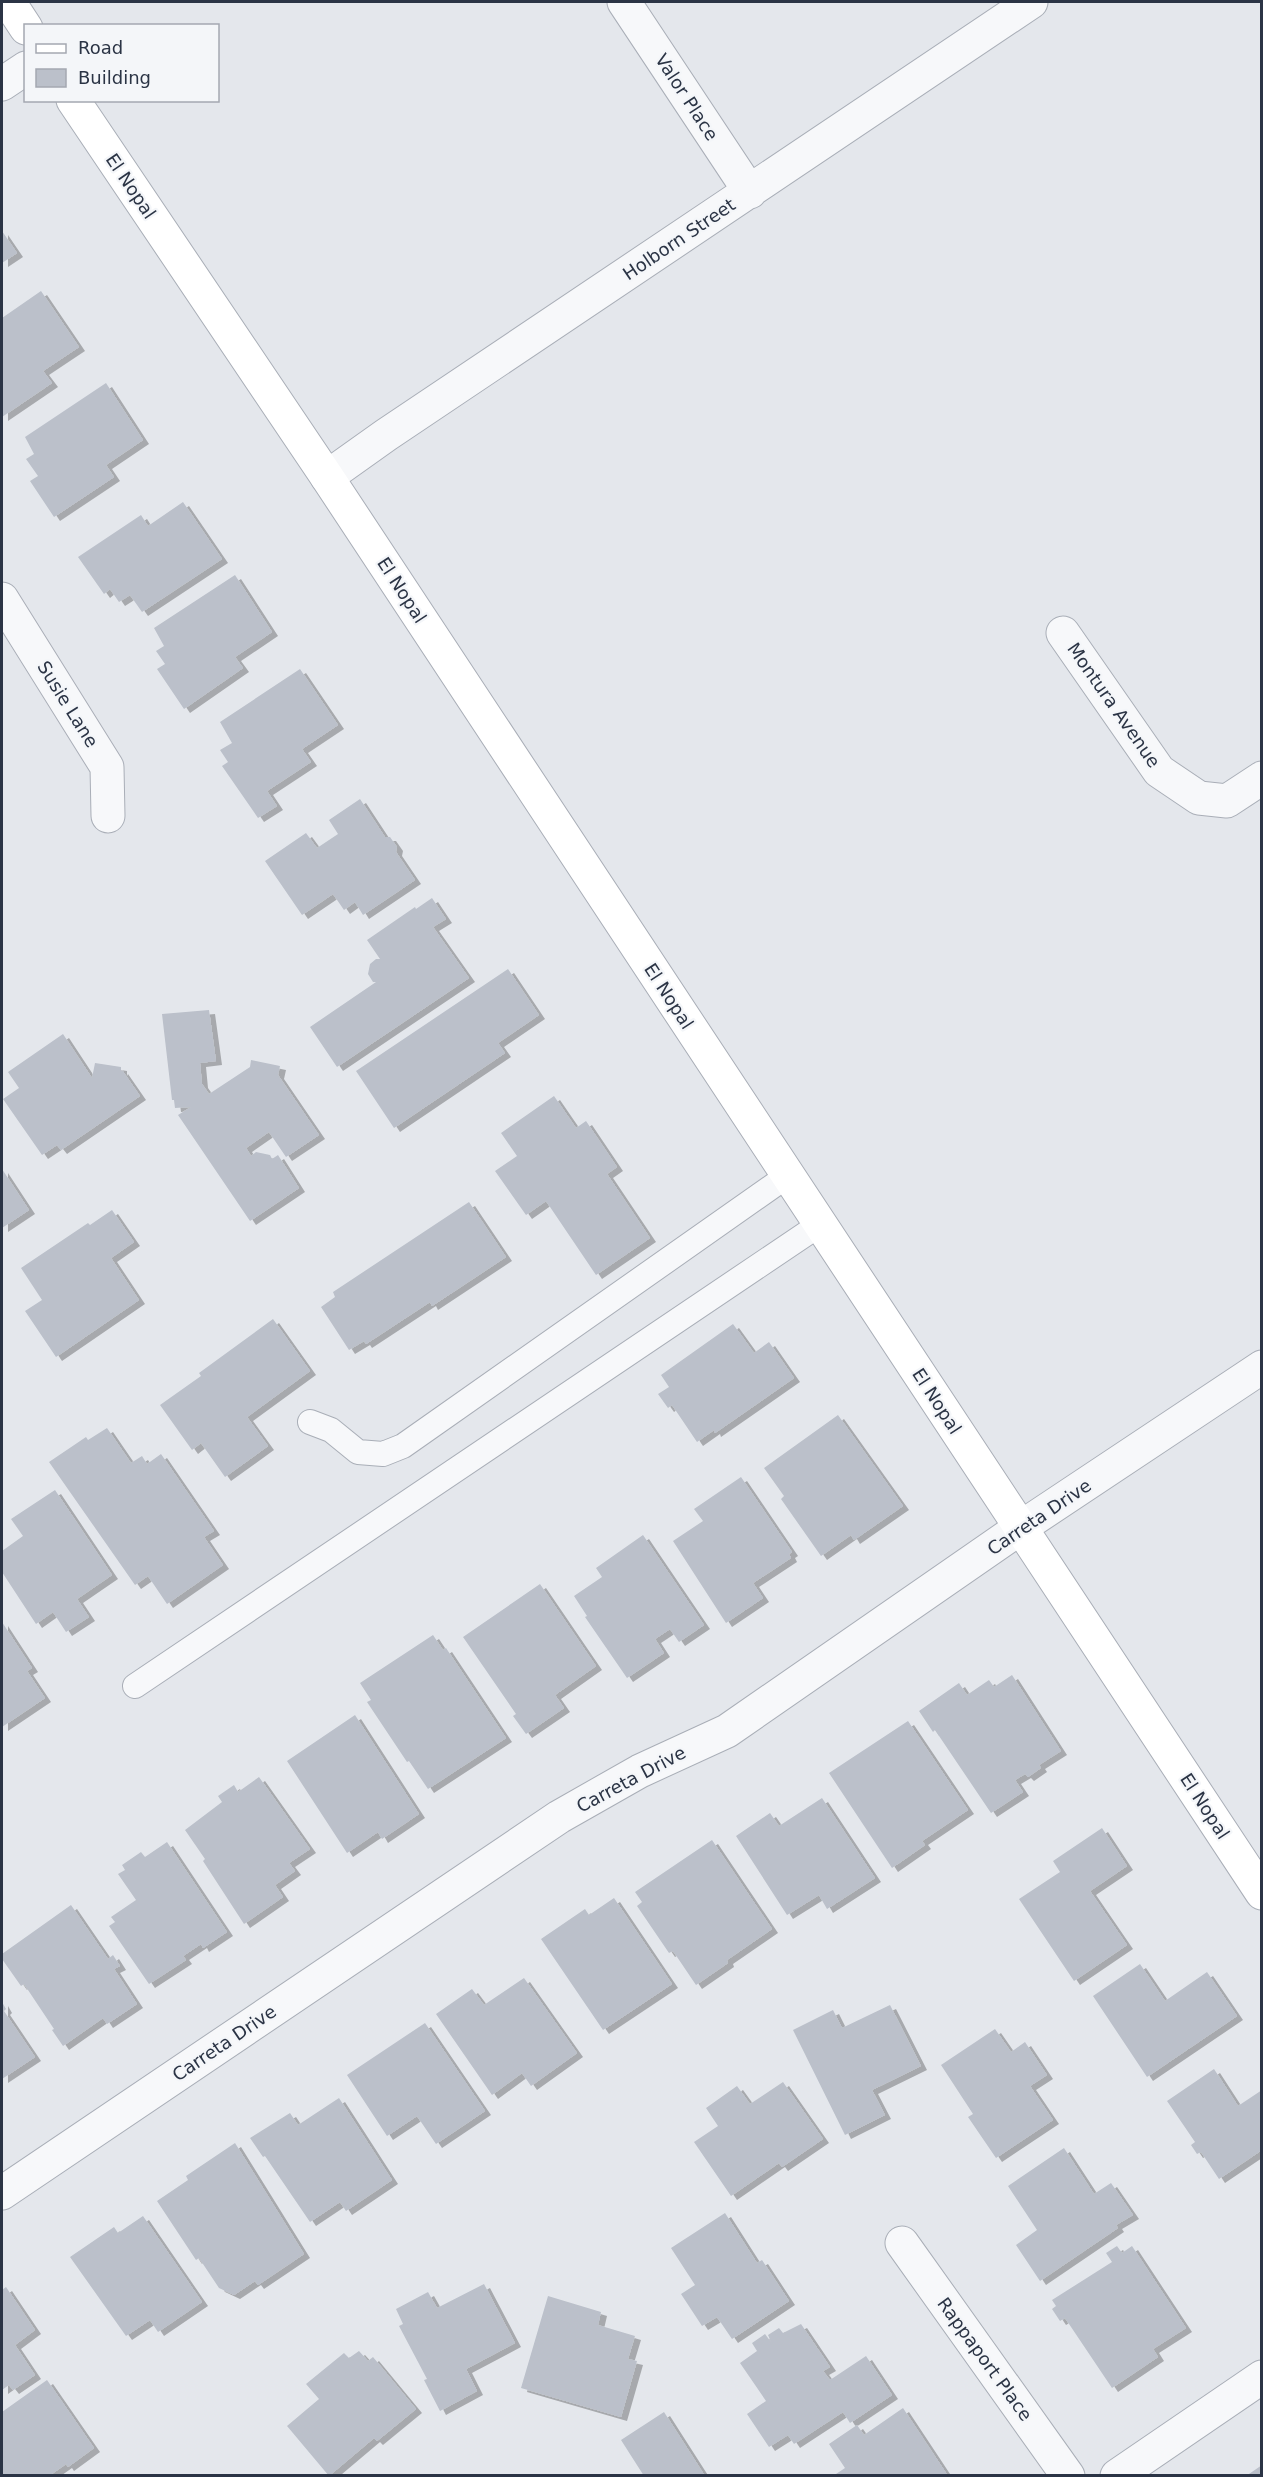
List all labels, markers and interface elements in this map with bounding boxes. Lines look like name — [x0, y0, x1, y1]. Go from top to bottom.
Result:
legend — [24, 24, 219, 102]
text: Road — [78, 37, 123, 58]
street label: Valor Place — [651, 50, 723, 144]
text: Building — [78, 67, 151, 88]
street label: El Nopal — [102, 149, 160, 223]
street label: Holborn Street — [619, 194, 739, 284]
street label: El Nopal — [373, 553, 431, 627]
street label: Montura Avenue — [1063, 639, 1165, 771]
street label: Susie Lane — [33, 657, 103, 751]
street label: El Nopal — [640, 959, 698, 1033]
street label: El Nopal — [908, 1364, 966, 1438]
street label: Carreta Drive — [983, 1475, 1095, 1559]
street label: Carreta Drive — [573, 1741, 689, 1817]
street label: El Nopal — [1176, 1769, 1234, 1843]
street label: Carreta Drive — [168, 2001, 280, 2085]
street label: Rappaport Place — [933, 2293, 1037, 2425]

